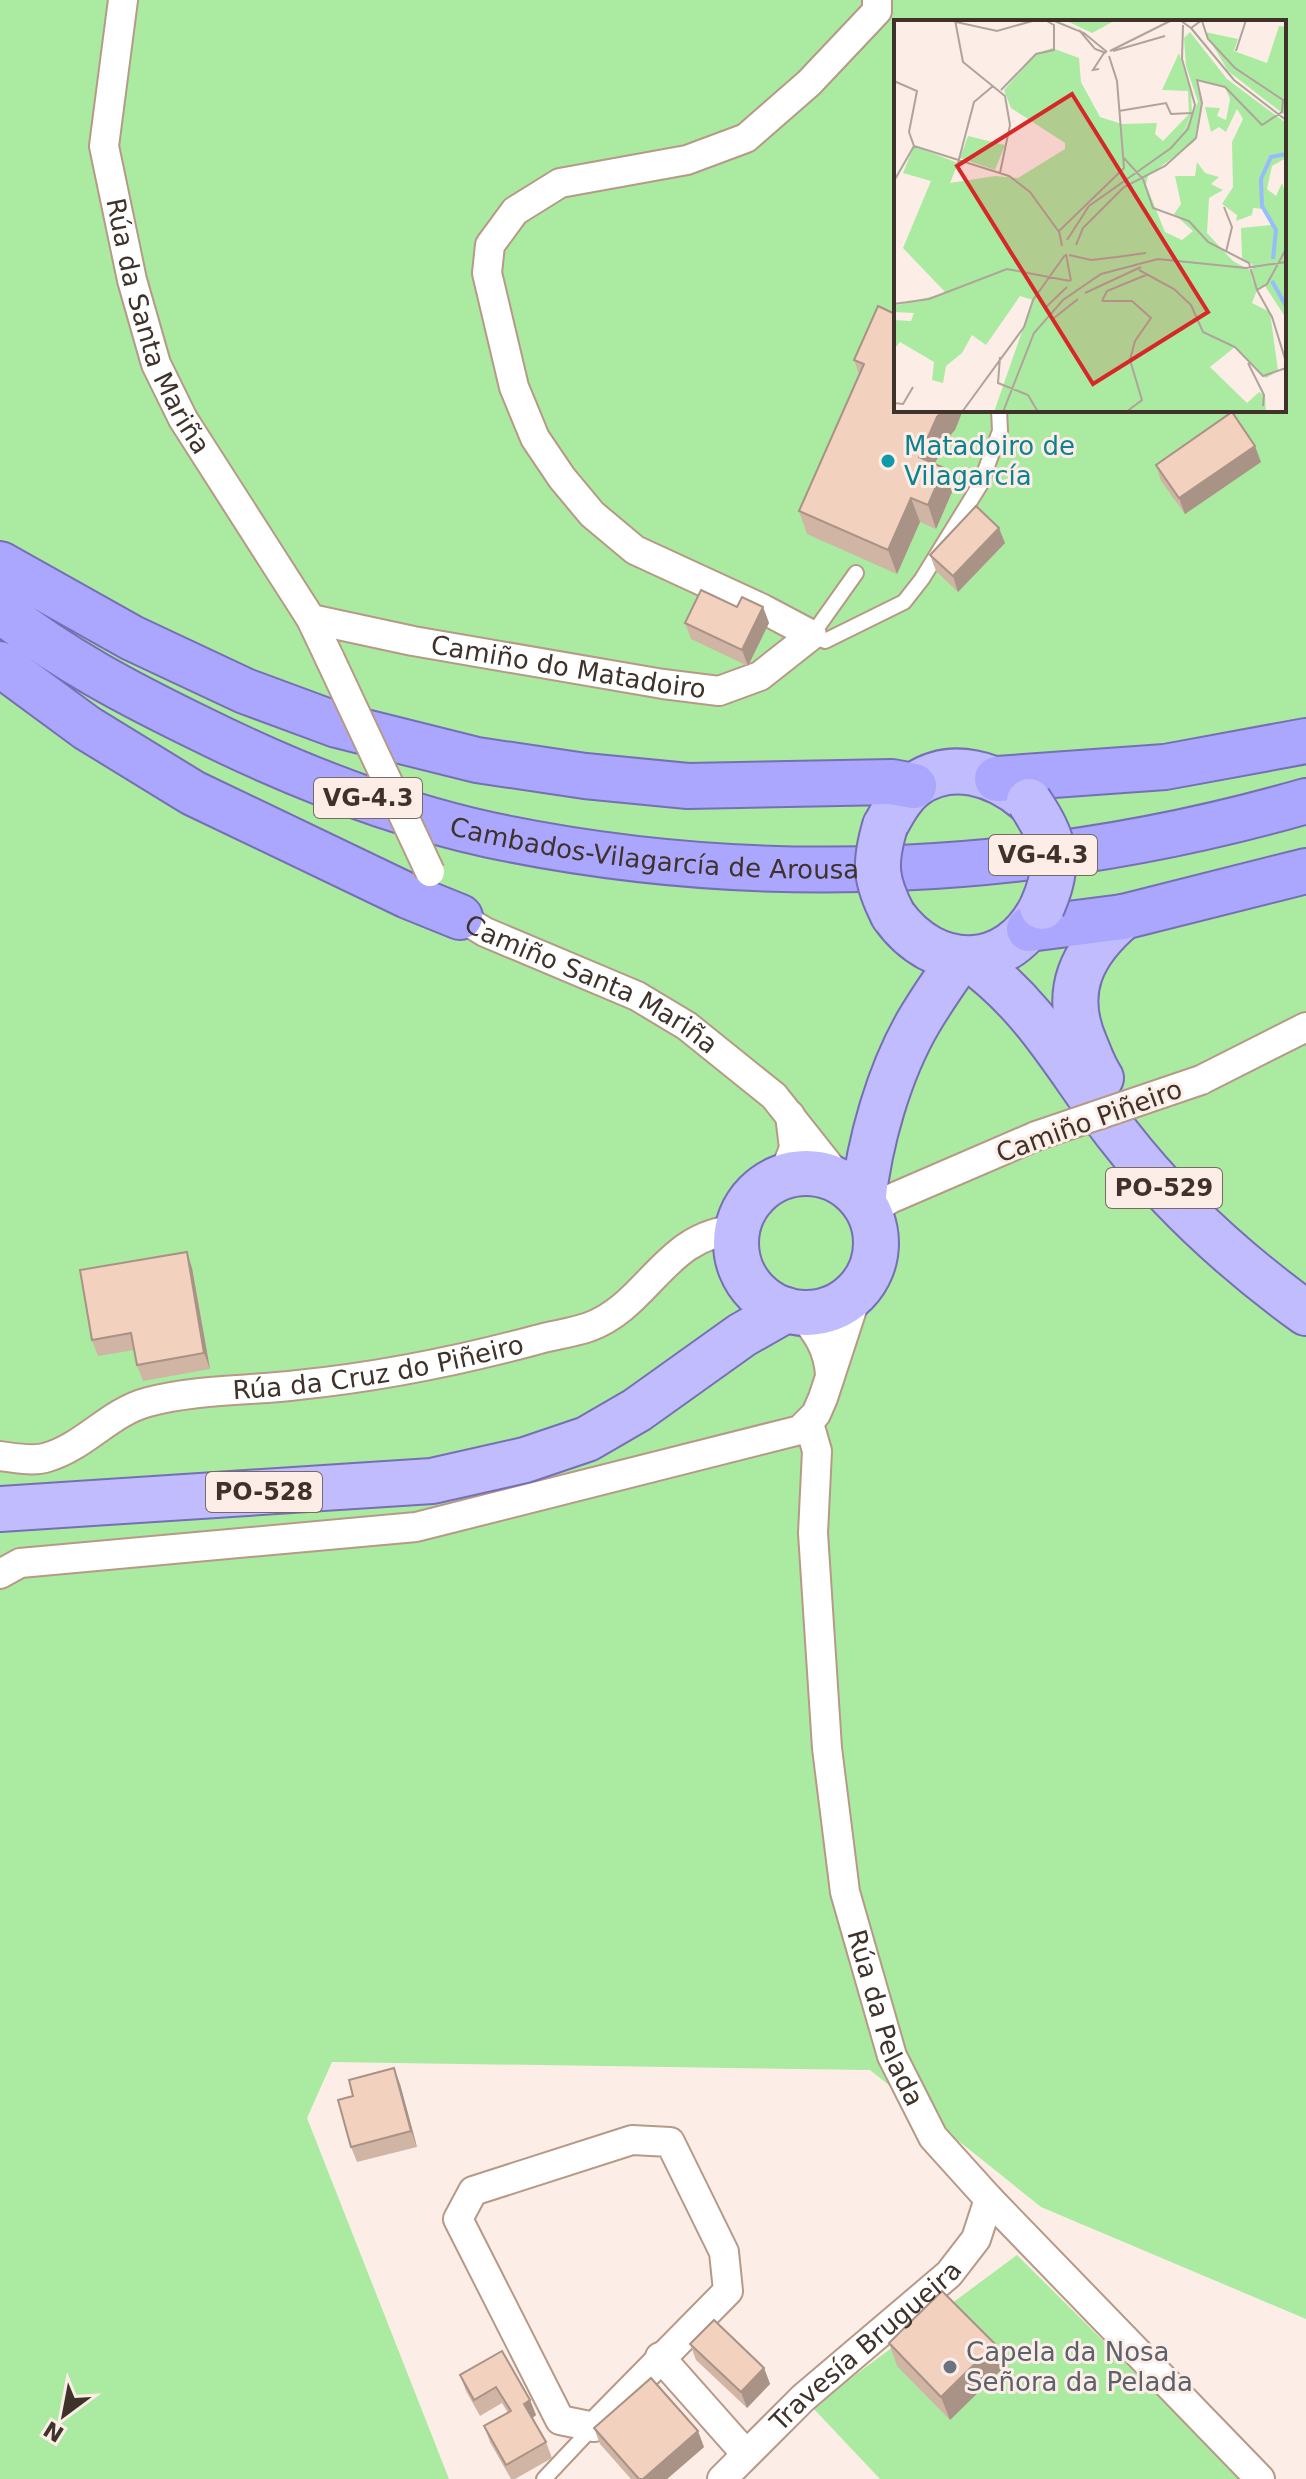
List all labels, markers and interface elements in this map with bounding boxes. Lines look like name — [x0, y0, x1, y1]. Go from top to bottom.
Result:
inset map — [894, 20, 1286, 412]
street label: Rúa da Santa Mariña — [100, 195, 216, 459]
place label: Matadoiro de Vilagarcía — [904, 431, 1075, 491]
marker: Matadoiro de Vilagarcía — [879, 452, 897, 470]
street label: Camiño do Matadoiro — [429, 629, 708, 704]
road number: VG-4.3 — [314, 778, 422, 818]
street label: Cambados-Vilagarcía de Arousa — [447, 811, 859, 885]
road number: VG-4.3 — [989, 835, 1097, 875]
street label: Camiño Santa Mariña — [459, 908, 724, 1060]
street label: Camiño Piñeiro — [992, 1073, 1186, 1169]
road number: PO-529 — [1106, 1168, 1222, 1208]
street label: Rúa da Cruz do Piñeiro — [232, 1329, 527, 1405]
road number: PO-528 — [206, 1472, 322, 1512]
street label: Rúa da Pelada — [842, 1926, 930, 2111]
street label: Travesía Brugueira — [763, 2256, 968, 2438]
place label: Capela da Nosa Señora da Pelada — [966, 2337, 1193, 2397]
marker: Capela da Nosa Señora da Pelada — [941, 2358, 959, 2376]
north arrow — [24, 2375, 104, 2455]
text: N — [39, 2416, 68, 2447]

